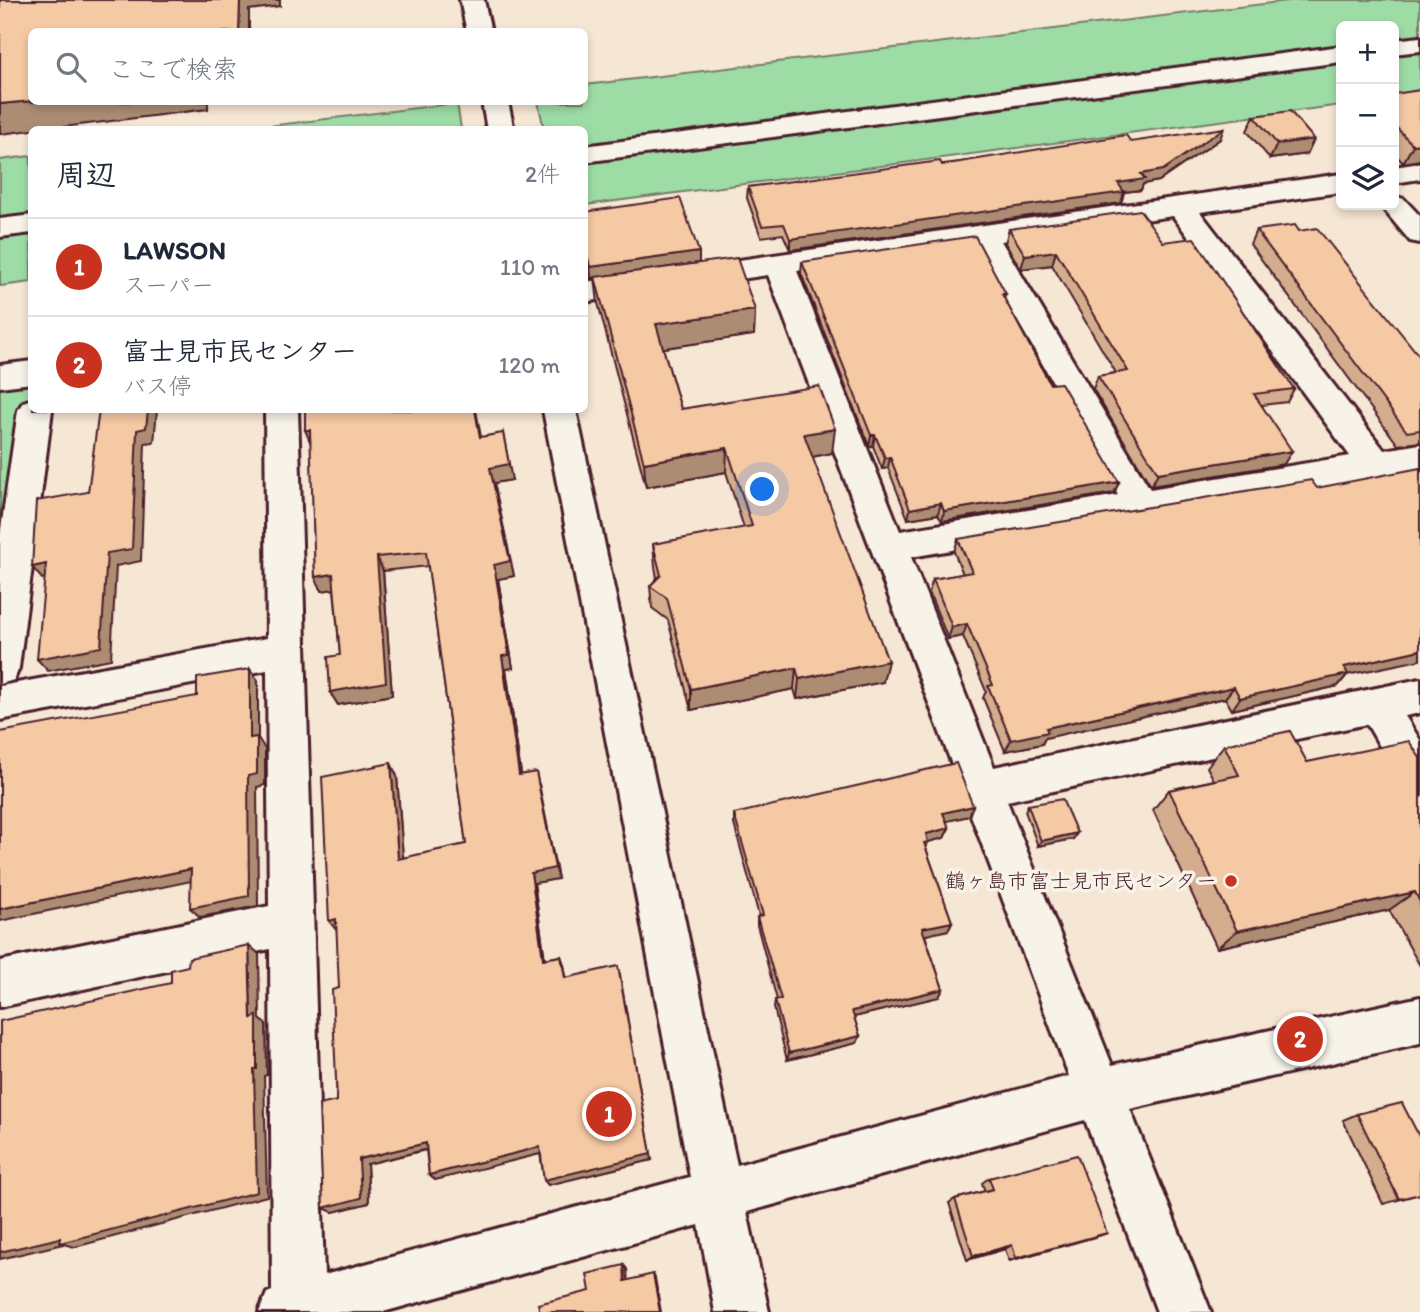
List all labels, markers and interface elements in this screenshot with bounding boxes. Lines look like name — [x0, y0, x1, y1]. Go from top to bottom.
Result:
map controls — [1336, 21, 1399, 210]
button: + — [1336, 21, 1399, 84]
search box — [28, 28, 588, 105]
icon: search — [52, 48, 90, 86]
text: ここで検索 — [108, 53, 238, 85]
button: − — [1336, 84, 1399, 147]
button: layers — [1336, 147, 1399, 210]
text: 周辺 — [56, 156, 116, 193]
text: 2件 — [525, 160, 560, 188]
text: LAWSON — [123, 234, 226, 266]
text: 1 — [74, 253, 84, 281]
text: 110 m — [500, 253, 560, 281]
text: スーパー — [123, 271, 214, 299]
text: 富士見市民センター — [123, 335, 357, 367]
text: 2 — [73, 351, 85, 379]
text: 120 m — [499, 351, 560, 379]
text: バス停 — [123, 372, 192, 400]
your location — [745, 472, 779, 506]
place label: 鶴ヶ島市富士見市民センター — [945, 868, 1217, 893]
marker: 鶴ヶ島市富士見市民センター — [1223, 873, 1239, 889]
pin: 2 — [1277, 1013, 1323, 1065]
pin: 1 — [586, 1088, 632, 1140]

